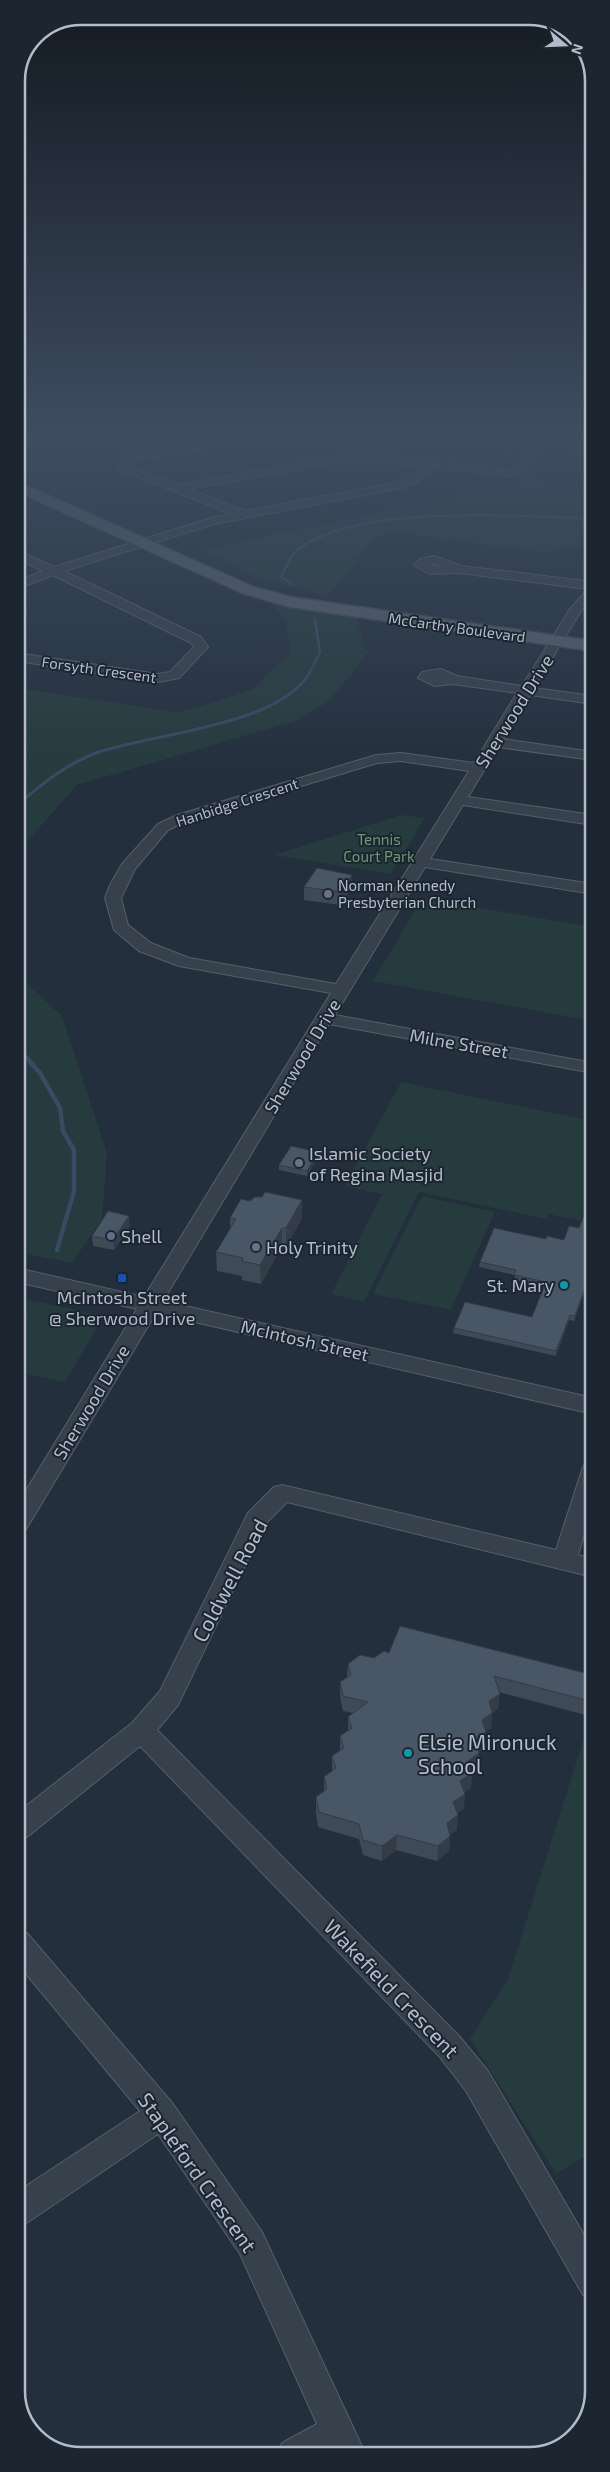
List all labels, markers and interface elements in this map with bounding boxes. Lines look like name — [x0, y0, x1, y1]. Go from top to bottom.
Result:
north arrow — [540, 20, 590, 70]
text: N — [568, 42, 587, 57]
street label: McCarthy Boulevard — [387, 608, 527, 646]
street label: Sherwood Drive — [470, 650, 558, 772]
street label: Forsyth Crescent — [41, 652, 158, 686]
street label: Hanbidge Crescent — [174, 774, 301, 830]
park label: Tennis Court Park — [343, 830, 415, 865]
place label: Norman Kennedy Presbyterian Church — [338, 876, 476, 911]
marker: Norman Kennedy Presbyterian Church — [322, 888, 334, 900]
street label: Sherwood Drive — [259, 995, 345, 1117]
street label: Milne Street — [408, 1024, 510, 1063]
place label: Islamic Society of Regina Masjid — [309, 1142, 443, 1185]
marker: Islamic Society of Regina Masjid — [293, 1157, 305, 1169]
place label: Shell — [121, 1225, 163, 1247]
marker: Shell — [105, 1230, 117, 1242]
place label: Holy Trinity — [266, 1236, 358, 1258]
marker: Holy Trinity — [250, 1241, 262, 1253]
marker: McIntosh Street @ Sherwood Drive — [116, 1272, 128, 1284]
place label: St. Mary — [487, 1274, 554, 1296]
marker: St. Mary — [558, 1279, 570, 1291]
place label: McIntosh Street @ Sherwood Drive — [49, 1286, 195, 1329]
street label: McIntosh Street — [239, 1315, 371, 1365]
street label: Sherwood Drive — [48, 1341, 134, 1463]
street label: Coldwell Road — [186, 1514, 272, 1646]
place label: Elsie Mironuck School — [418, 1729, 557, 1778]
marker: Elsie Mironuck School — [402, 1747, 414, 1759]
street label: Wakefield Crescent — [319, 1913, 465, 2063]
street label: Stapleford Crescent — [133, 2087, 263, 2257]

